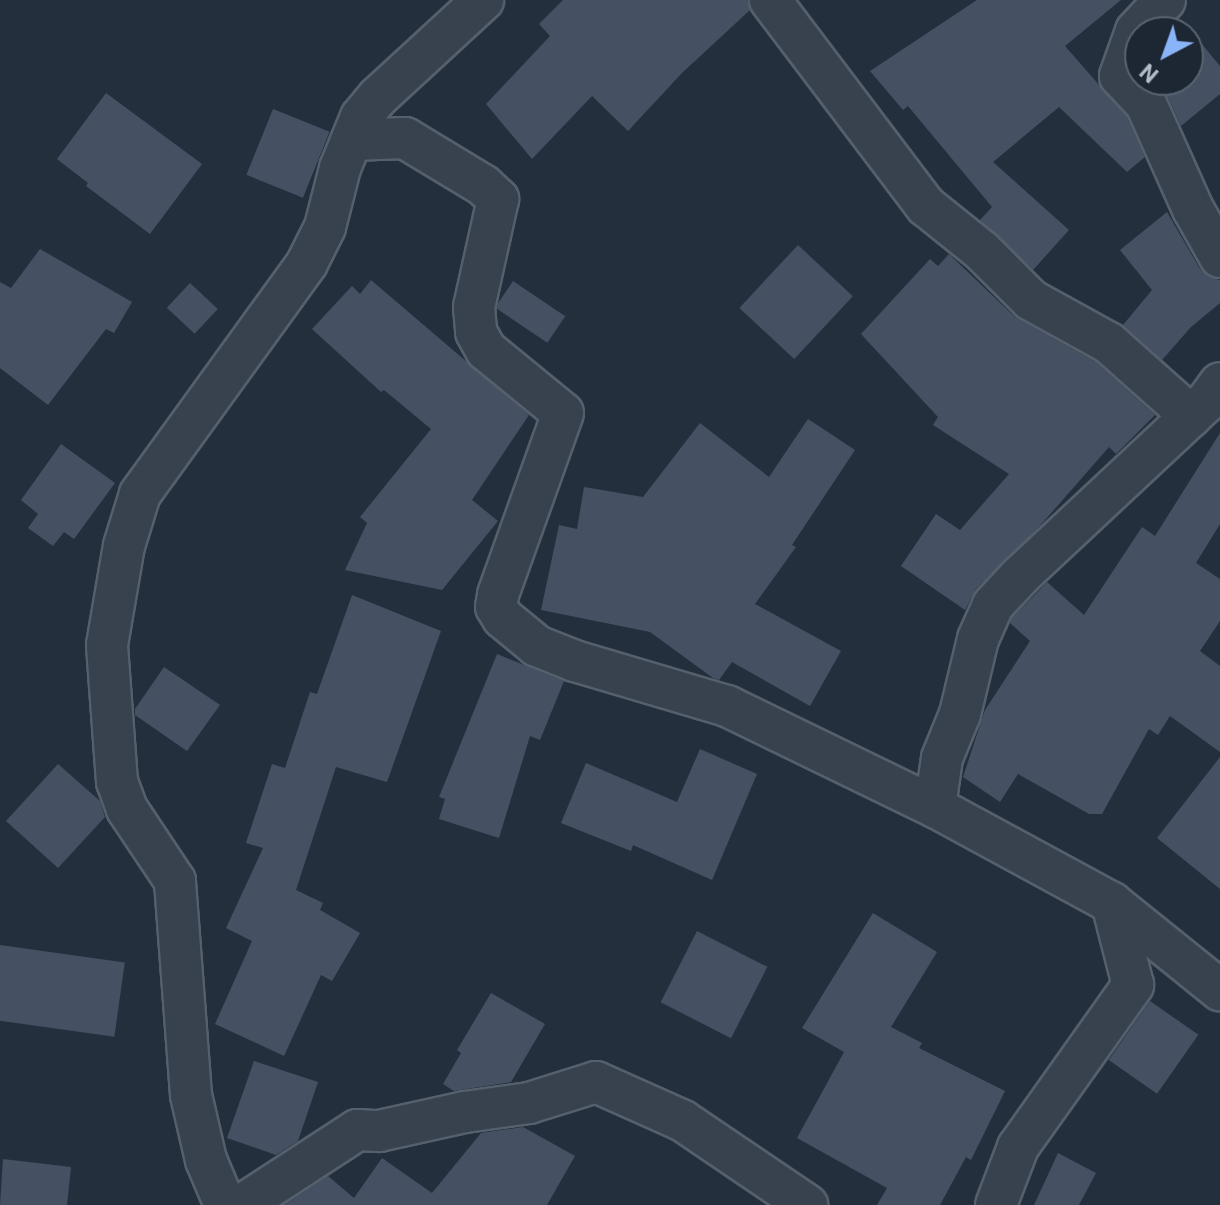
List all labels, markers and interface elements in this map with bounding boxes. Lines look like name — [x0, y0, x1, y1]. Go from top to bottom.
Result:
north arrow — [1124, 16, 1204, 96]
text: N — [1135, 58, 1163, 88]

